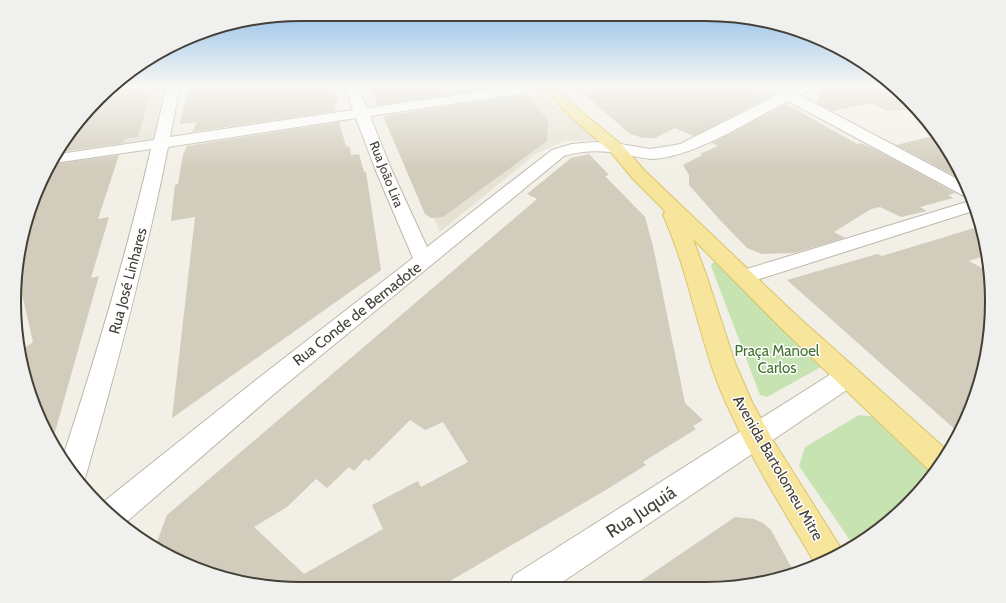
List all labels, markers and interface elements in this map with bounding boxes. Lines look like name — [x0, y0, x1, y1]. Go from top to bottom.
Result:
street label: Rua João Lira — [367, 139, 408, 210]
street label: Rua José Linhares — [105, 226, 151, 336]
street label: Rua Conde de Bernadote — [289, 258, 425, 370]
park label: Praça Manoel Carlos — [735, 342, 820, 377]
street label: Avenida Bartolomeu Mitre — [729, 392, 827, 544]
street label: Rua Juquiá — [602, 481, 680, 543]

